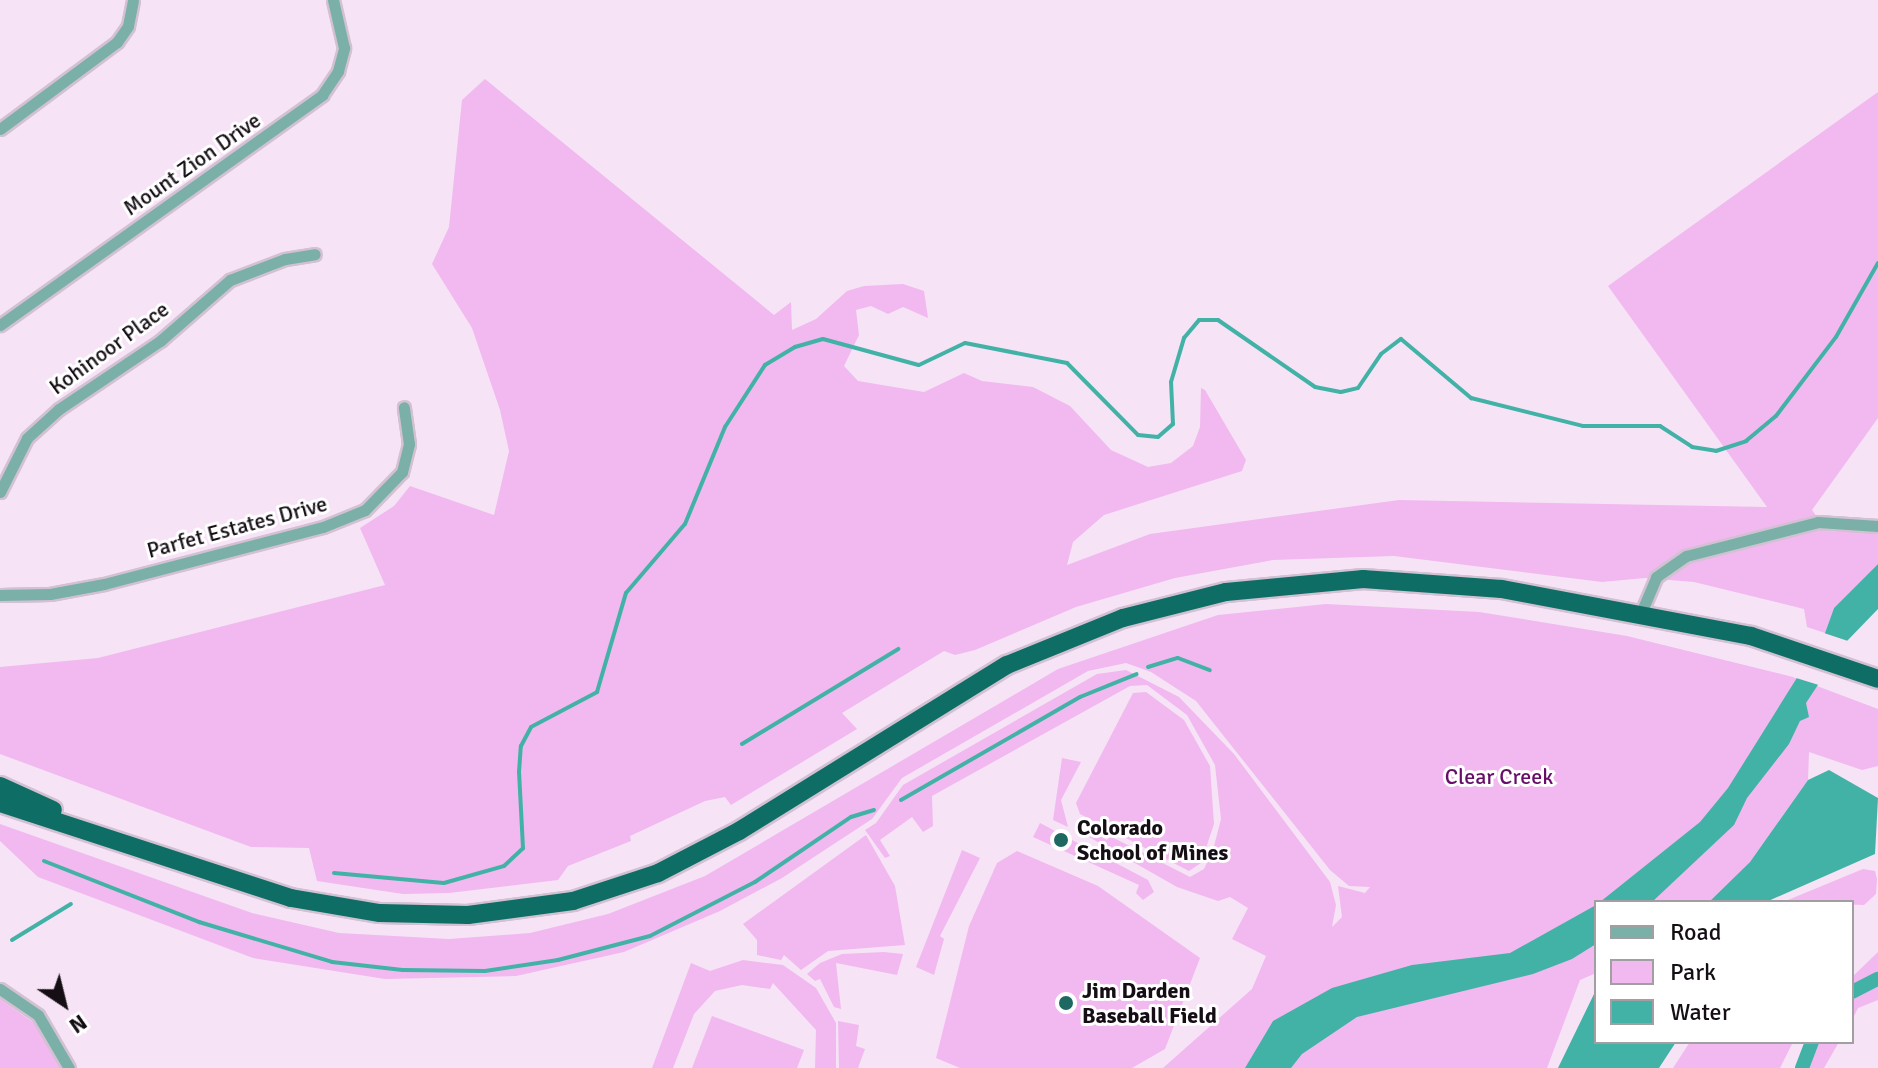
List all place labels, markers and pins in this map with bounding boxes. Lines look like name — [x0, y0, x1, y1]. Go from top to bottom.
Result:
place label: Colorado School of Mines — [1077, 814, 1228, 866]
marker: Colorado School of Mines — [1052, 831, 1070, 849]
place label: Jim Darden Baseball Field — [1082, 977, 1217, 1028]
marker: Jim Darden Baseball Field — [1057, 994, 1075, 1012]

